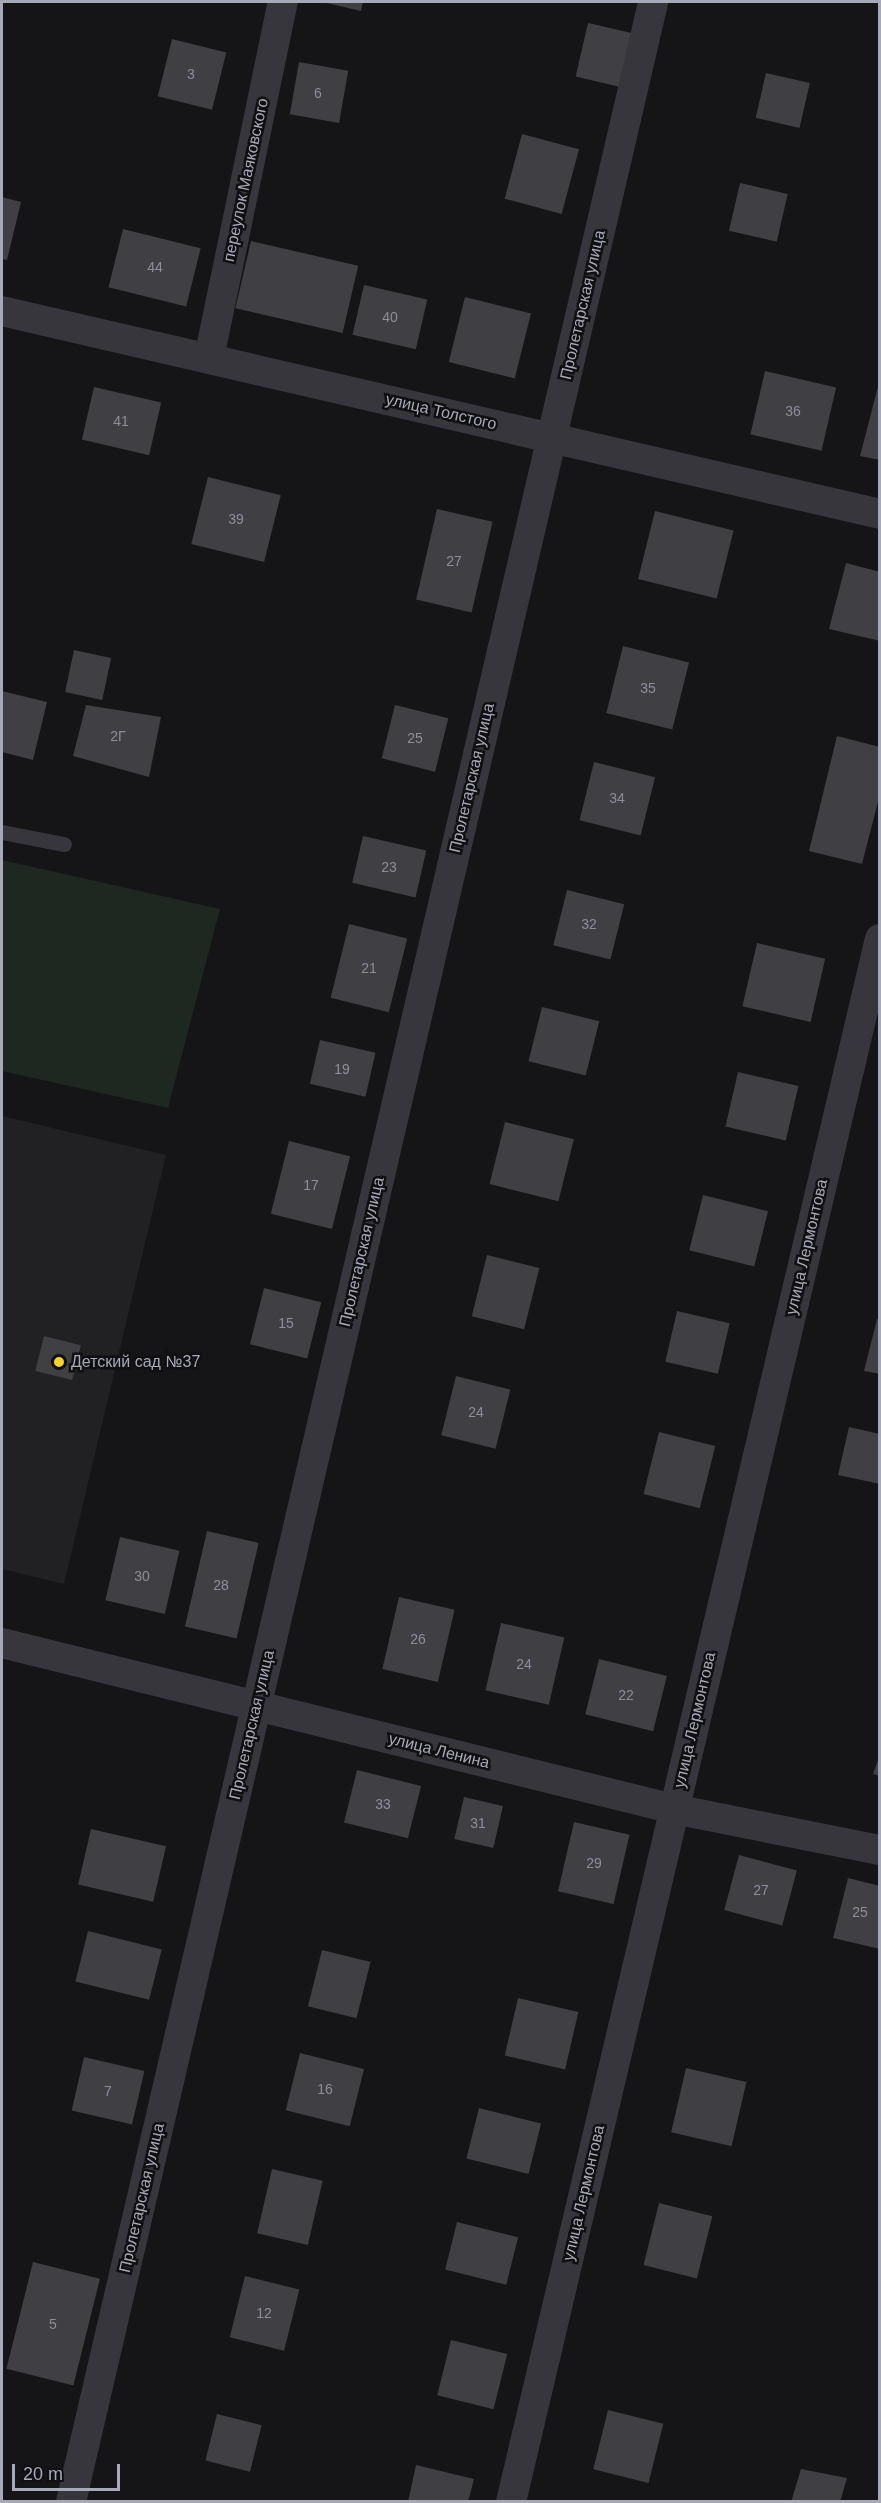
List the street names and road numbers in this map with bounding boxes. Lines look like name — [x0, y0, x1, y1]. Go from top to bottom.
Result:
street label: переулок Маяковского — [219, 97, 273, 263]
street label: Пролетарская улица — [556, 228, 610, 382]
street label: улица Толстого — [384, 390, 498, 434]
street label: Пролетарская улица — [445, 701, 499, 855]
street label: Пролетарская улица — [335, 1175, 389, 1329]
street label: улица Лермонтова — [782, 1177, 832, 1317]
street label: Пролетарская улица — [225, 1648, 279, 1802]
street label: улица Лермонтова — [670, 1650, 720, 1790]
street label: улица Ленина — [387, 1729, 491, 1773]
street label: Пролетарская улица — [115, 2121, 169, 2275]
street label: улица Лермонтова — [559, 2123, 609, 2263]

